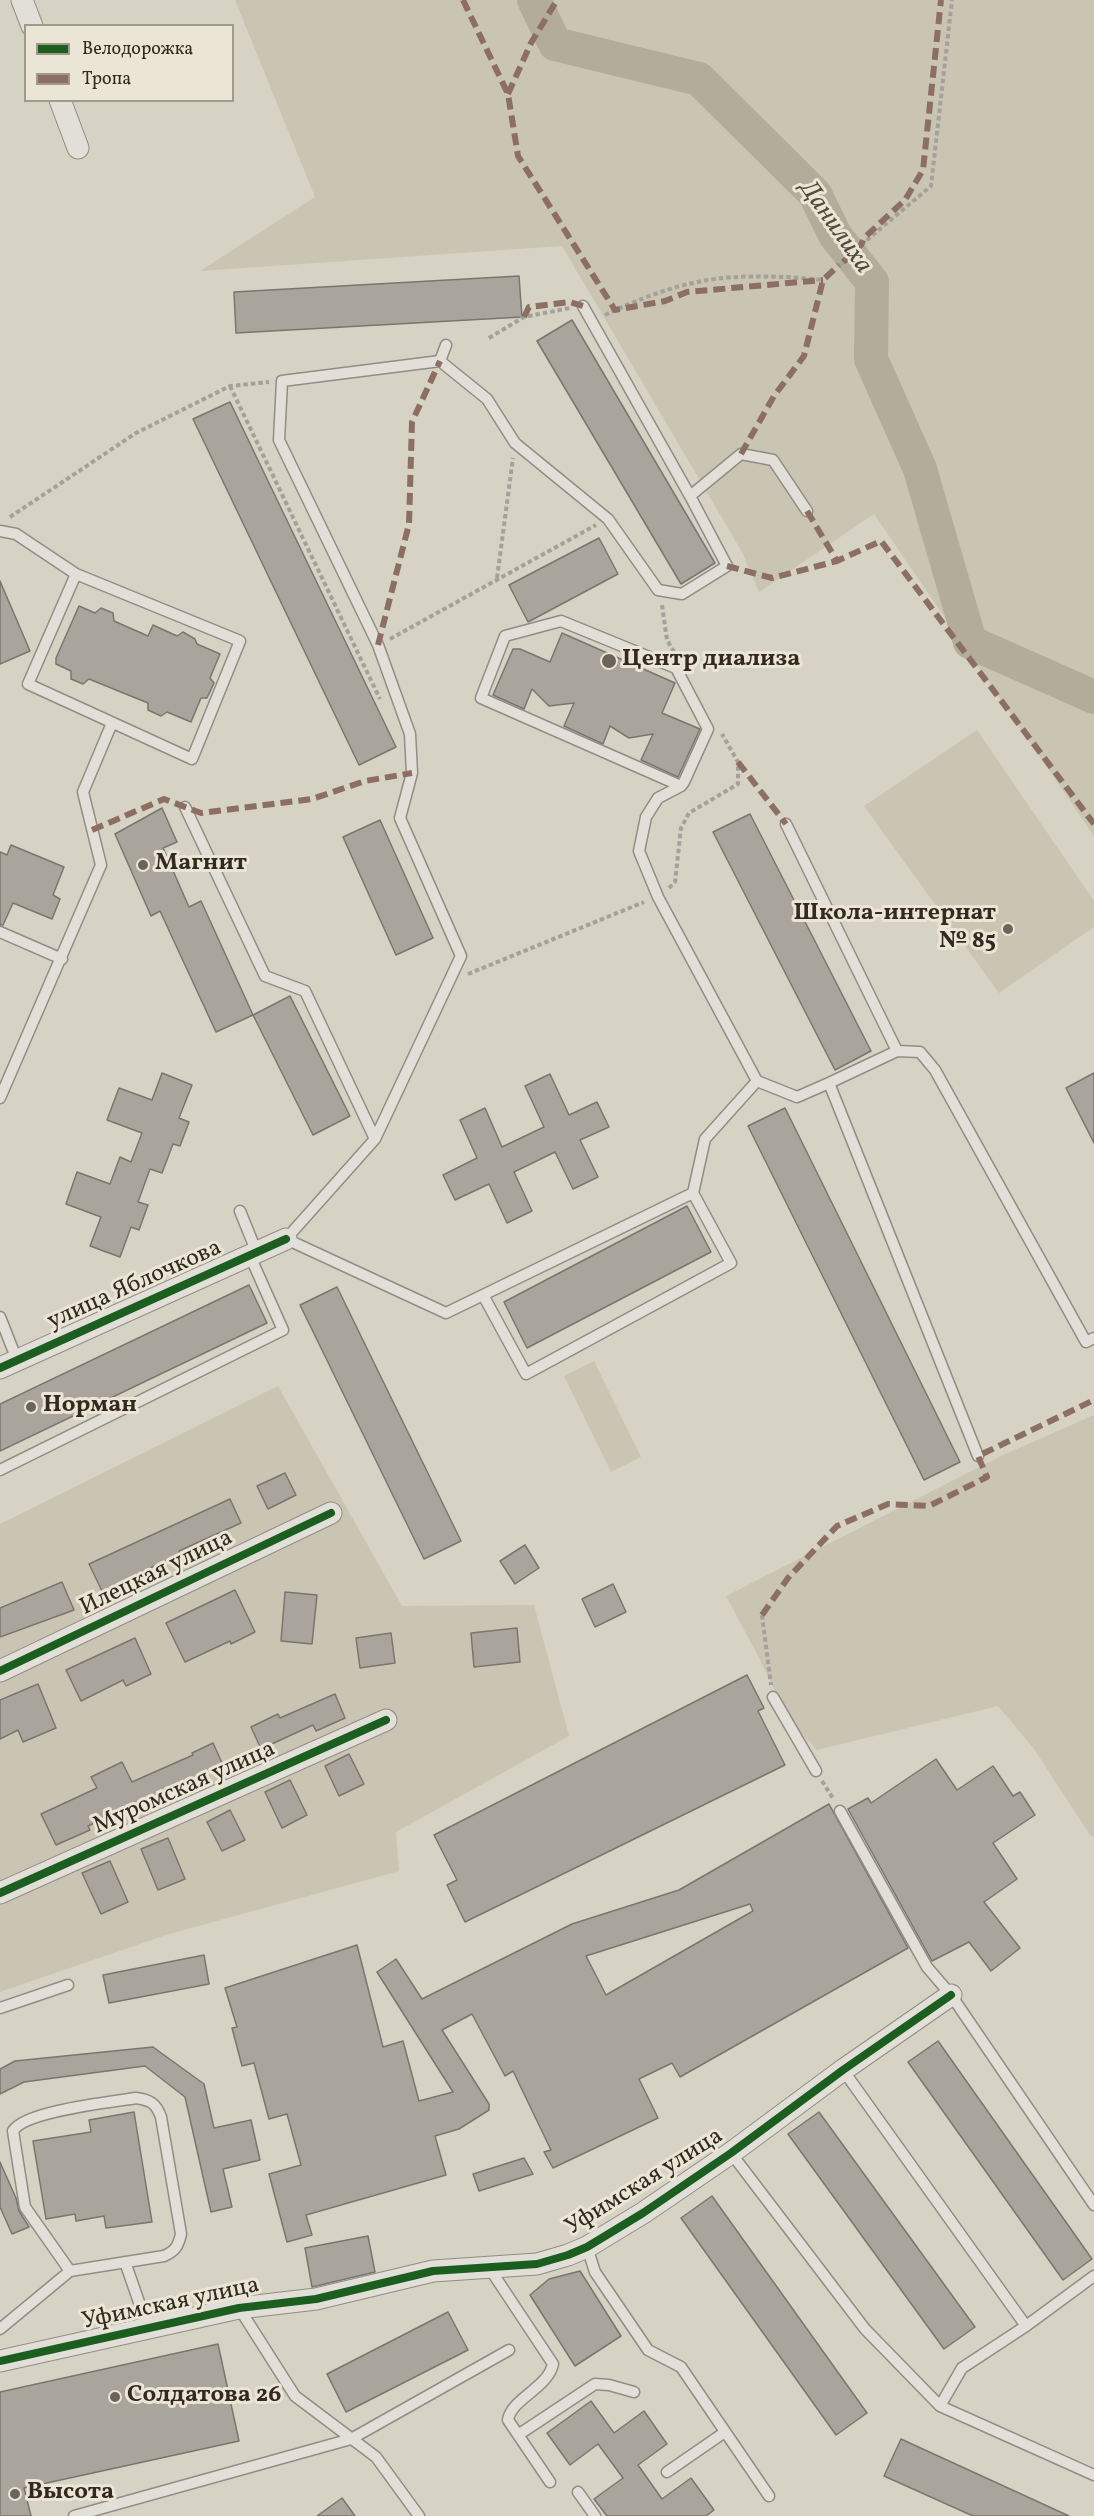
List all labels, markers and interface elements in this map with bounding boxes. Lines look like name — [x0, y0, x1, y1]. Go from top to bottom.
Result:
legend — [24, 24, 234, 102]
text: Велодорожка — [82, 37, 193, 62]
text: Тропа — [82, 67, 131, 92]
water label: Данилиха — [791, 175, 877, 281]
place label: Центр диализа — [622, 647, 800, 675]
marker: Центр диализа — [600, 652, 618, 670]
place label: Магнит — [155, 851, 247, 879]
marker: Магнит — [136, 858, 150, 872]
place label: Школа-интернат № 85 — [794, 901, 996, 957]
marker: Школа-интернат № 85 — [1001, 922, 1015, 936]
street label: улица Яблочкова — [43, 1235, 227, 1337]
place label: Норман — [43, 1393, 137, 1421]
marker: Норман — [24, 1400, 38, 1414]
street label: Илецкая улица — [76, 1525, 238, 1623]
street label: Муромская улица — [89, 1736, 281, 1842]
street label: Уфимская улица — [561, 2123, 729, 2243]
street label: Уфимская улица — [80, 2272, 262, 2338]
place label: Солдатова 26 — [127, 2383, 281, 2411]
marker: Солдатова 26 — [108, 2390, 122, 2404]
place label: Высота — [27, 2480, 114, 2508]
marker: Высота — [8, 2487, 22, 2501]

